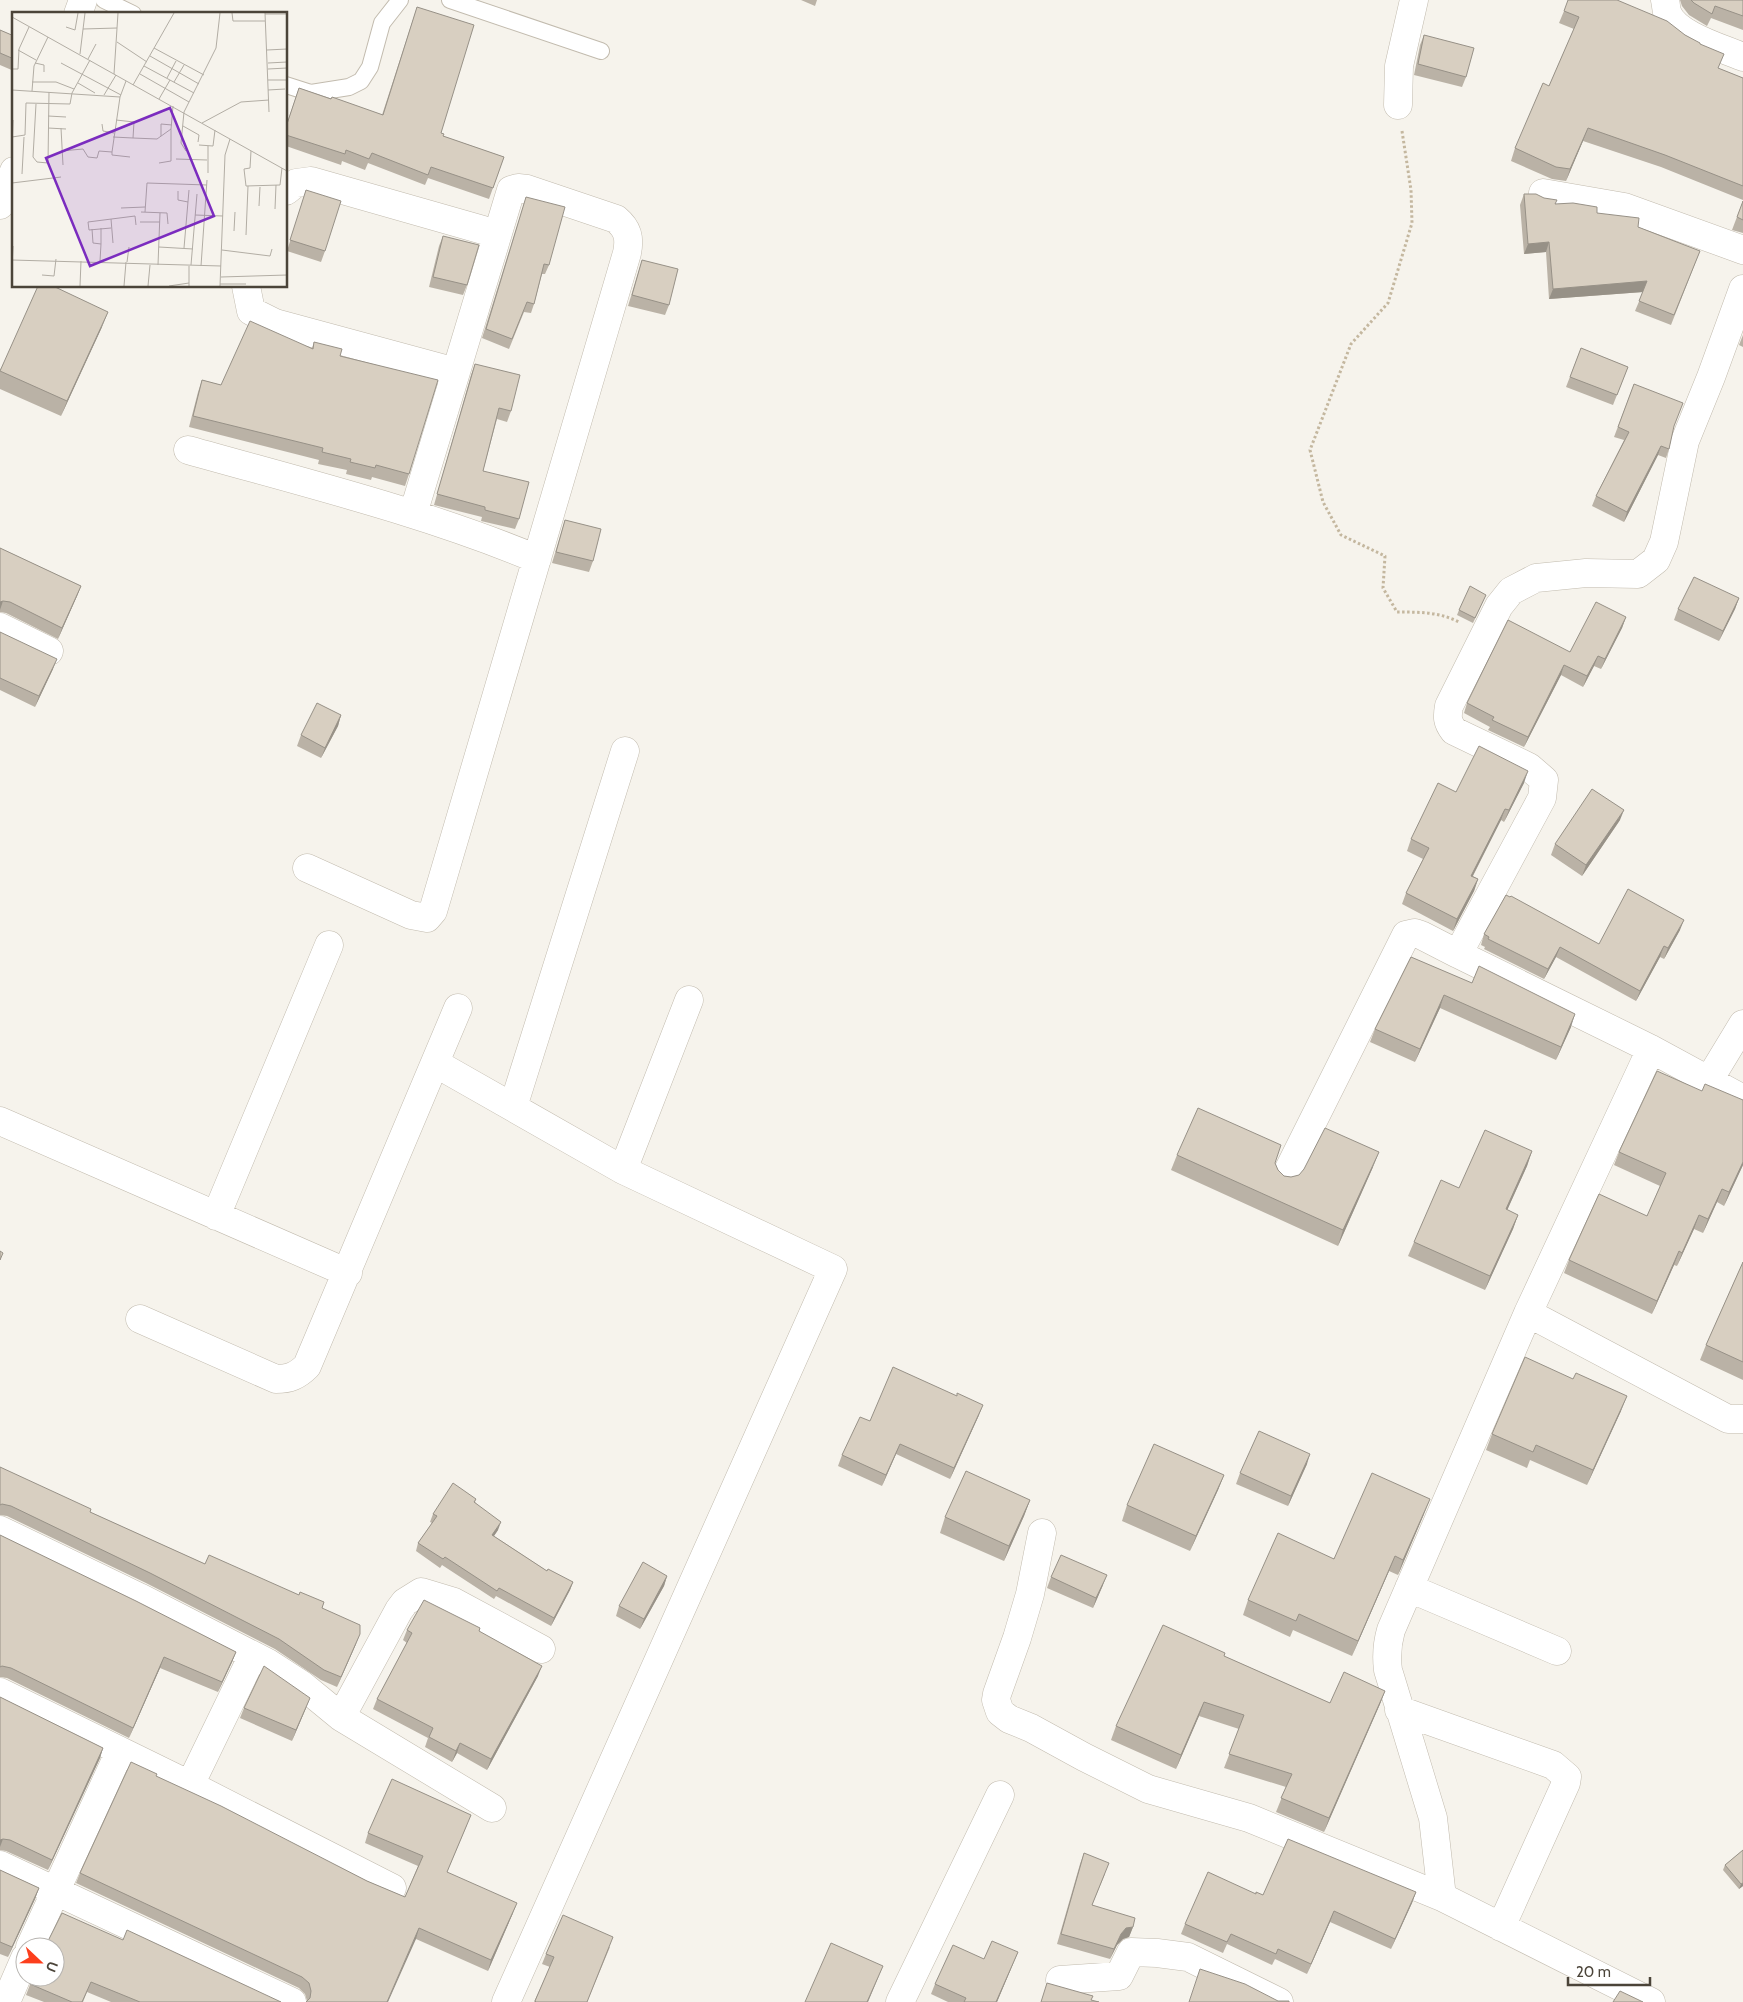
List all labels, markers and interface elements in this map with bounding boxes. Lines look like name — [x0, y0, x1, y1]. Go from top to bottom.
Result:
inset map — [12, 12, 288, 288]
north arrow — [15, 1937, 65, 1987]
scale bar — [1568, 1954, 1650, 1986]
text: U — [42, 1959, 62, 1975]
text: 20 m — [1576, 1963, 1611, 1981]

